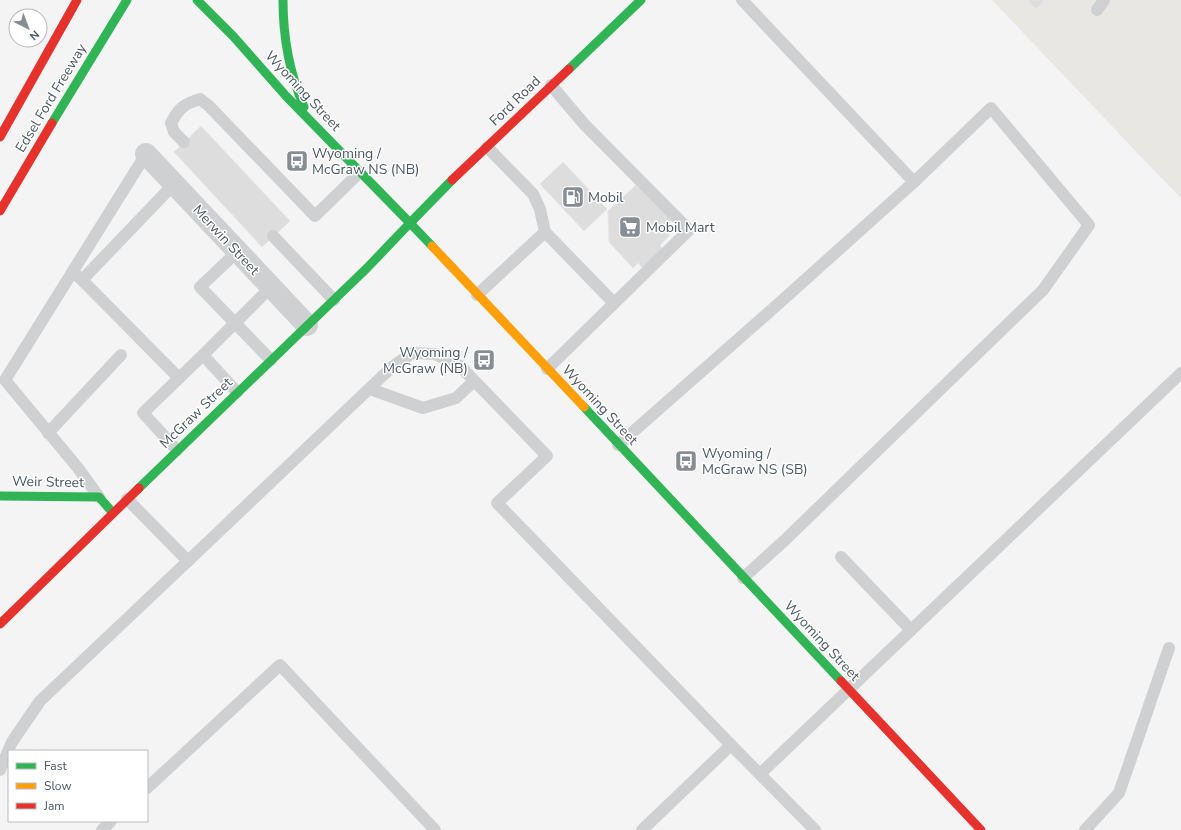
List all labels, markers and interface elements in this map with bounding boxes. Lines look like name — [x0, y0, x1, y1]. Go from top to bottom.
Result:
north arrow — [8, 8, 48, 48]
text: N — [26, 27, 42, 43]
street label: Edsel Ford Freeway — [11, 39, 91, 156]
street label: Wyoming Street — [261, 47, 345, 135]
street label: Ford Road — [485, 72, 545, 130]
place label: Wyoming / McGraw NS (NB) — [312, 144, 420, 179]
bus stop icon: Wyoming / McGraw NS (NB) — [284, 148, 310, 174]
fuel station icon: Mobil — [560, 184, 586, 210]
place label: Mobil — [588, 188, 624, 207]
street label: Merwin Street — [188, 201, 264, 279]
supermarket icon: Mobil Mart — [617, 214, 643, 240]
place label: Mobil Mart — [646, 218, 715, 237]
place label: Wyoming / McGraw (NB) — [383, 343, 469, 378]
bus stop icon: Wyoming / McGraw (NB) — [471, 347, 497, 373]
street label: Wyoming Street — [558, 361, 642, 449]
street label: McGraw Street — [155, 373, 237, 453]
place label: Wyoming / McGraw NS (SB) — [702, 444, 808, 479]
bus stop icon: Wyoming / McGraw NS (SB) — [673, 448, 699, 474]
street label: Weir Street — [12, 472, 84, 492]
street label: Wyoming Street — [780, 597, 864, 685]
legend — [8, 750, 148, 822]
text: Fast — [44, 758, 67, 774]
text: Slow — [44, 778, 72, 794]
text: Jam — [43, 798, 65, 814]

